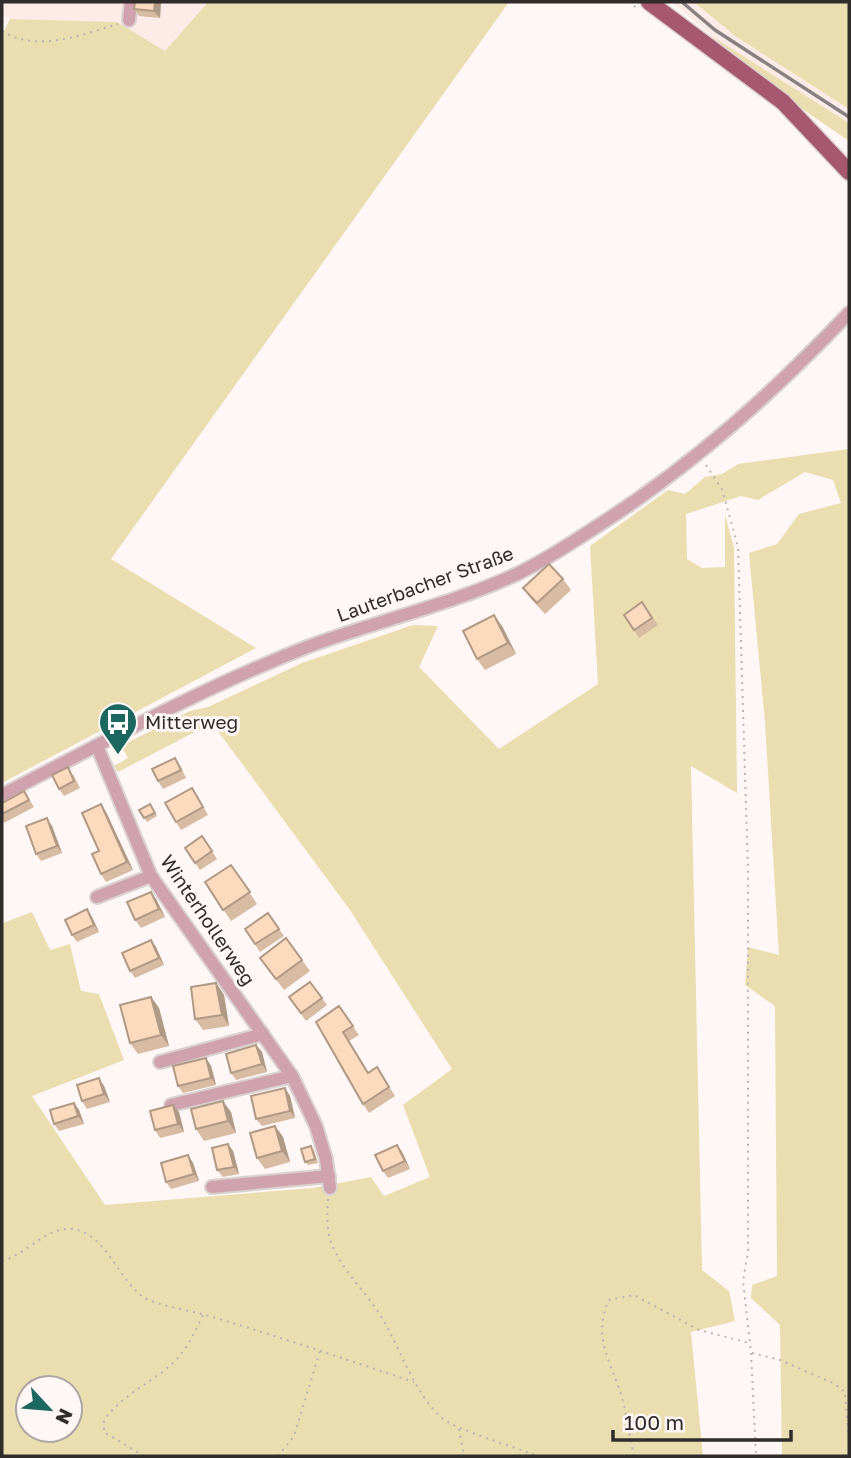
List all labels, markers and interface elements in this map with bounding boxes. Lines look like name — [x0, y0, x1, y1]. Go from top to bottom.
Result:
street label: Lauterbacher Straße — [333, 541, 516, 626]
bus stop icon: Mitterweg — [97, 701, 139, 756]
place label: Mitterweg — [145, 710, 238, 733]
street label: Winterhollerweg — [156, 850, 261, 989]
north arrow — [14, 1374, 84, 1444]
scale bar — [613, 1398, 792, 1442]
text: N — [51, 1405, 78, 1428]
text: 100 m — [624, 1409, 684, 1435]

